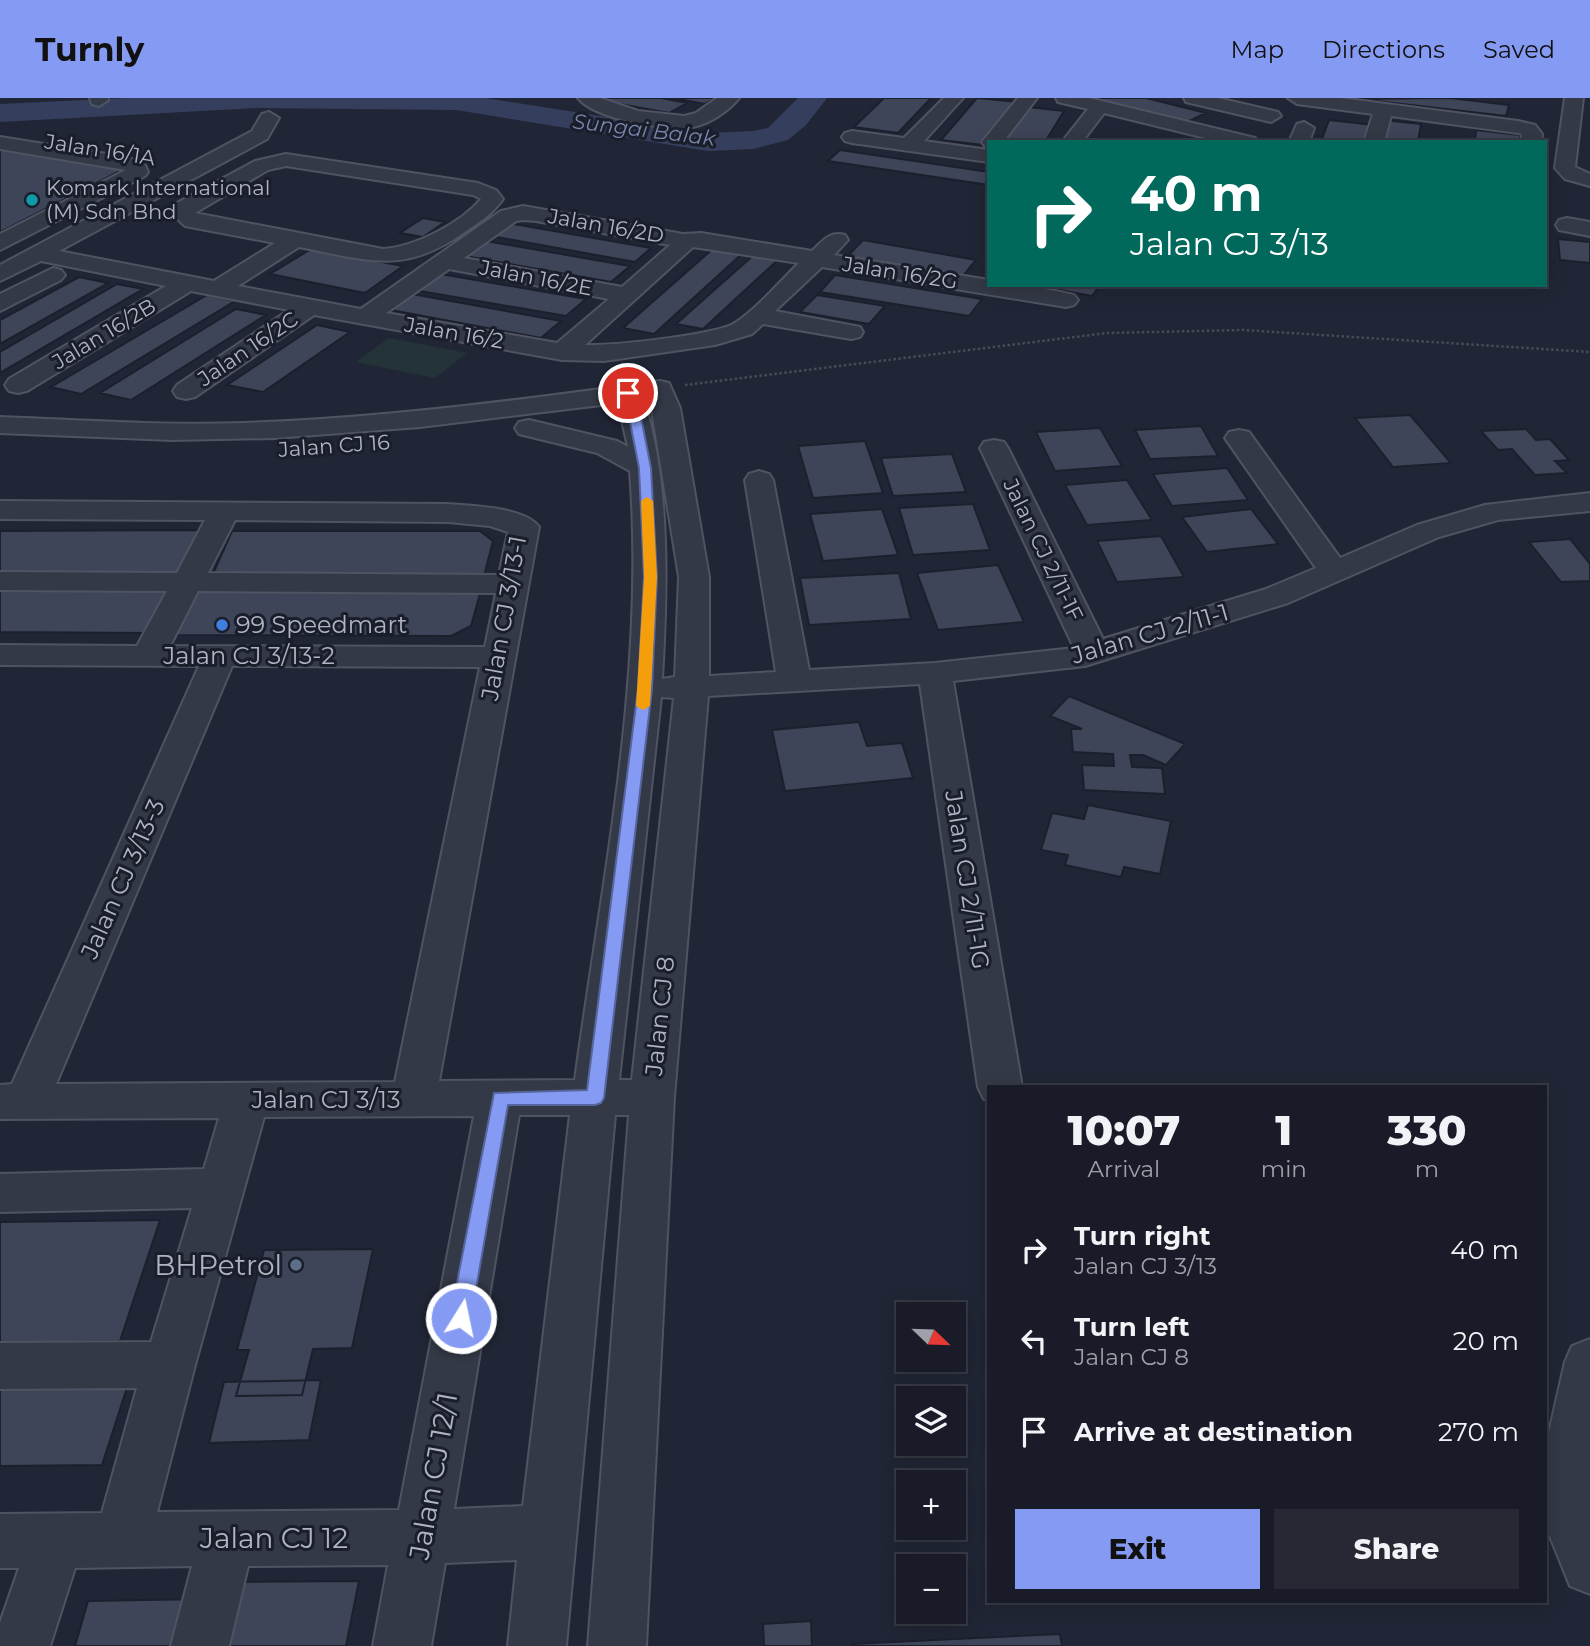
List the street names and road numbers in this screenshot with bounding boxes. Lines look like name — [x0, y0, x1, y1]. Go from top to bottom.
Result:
street label: Jalan 16/1A — [42, 128, 158, 171]
street label: Jalan 16/2D — [545, 203, 666, 248]
street label: Jalan 16/2G — [840, 251, 960, 294]
street label: Jalan 16/2E — [477, 254, 595, 301]
street label: Jalan 16/2B — [47, 293, 160, 375]
street label: Jalan 16/2C — [192, 306, 302, 392]
street label: Jalan 16/2 — [402, 311, 506, 354]
street label: Jalan CJ 16 — [276, 429, 391, 462]
street label: Jalan CJ 2/11-1F — [998, 474, 1089, 625]
street label: Jalan CJ 3/13-1 — [475, 533, 532, 703]
street label: Jalan CJ 2/11-1 — [1067, 597, 1232, 670]
street label: Jalan CJ 3/13-2 — [162, 641, 335, 670]
street label: Jalan CJ 2/11-1G — [939, 787, 996, 971]
street label: Jalan CJ 3/13-3 — [74, 795, 171, 964]
street label: Jalan CJ 8 — [639, 955, 680, 1078]
street label: Jalan CJ 3/13 — [250, 1085, 401, 1114]
street label: Jalan CJ 12/1 — [401, 1390, 464, 1563]
street label: Jalan CJ 12 — [199, 1521, 348, 1555]

